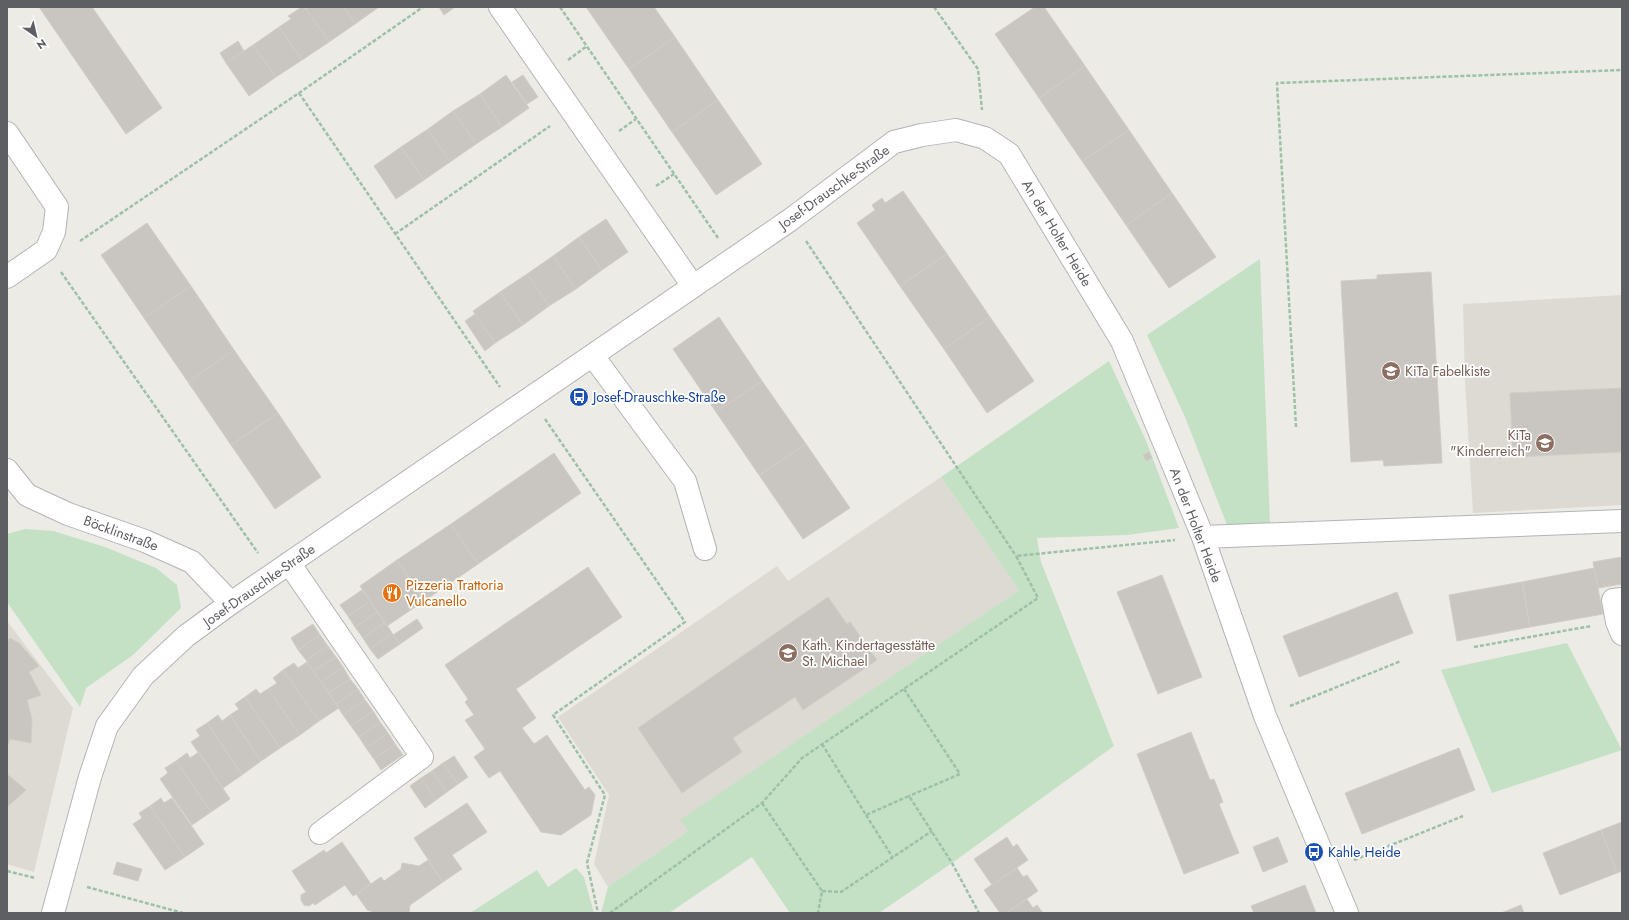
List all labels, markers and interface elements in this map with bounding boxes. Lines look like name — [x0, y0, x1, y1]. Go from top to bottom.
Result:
north arrow — [16, 16, 56, 56]
text: N — [33, 35, 50, 53]
street label: Josef-Drauschke-Straße — [773, 140, 894, 235]
street label: An der Holter Heide — [1017, 176, 1097, 290]
school or university icon: KiTa Fabelkiste — [1380, 360, 1402, 382]
place label: KiTa Fabelkiste — [1405, 361, 1490, 381]
bus stop icon: Josef-Drauschke-Straße — [568, 386, 590, 408]
place label: Josef-Drauschke-Straße — [591, 387, 726, 407]
place label: KiTa "Kinderreich" — [1450, 425, 1531, 461]
school or university icon: KiTa "Kinderreich" — [1534, 432, 1556, 454]
street label: An der Holter Heide — [1165, 465, 1227, 585]
street label: Böcklinstraße — [81, 510, 161, 556]
street label: Josef-Drauschke-Straße — [197, 539, 319, 632]
place label: Pizzeria Trattoria Vulcanello — [406, 575, 503, 611]
restaurant icon: Pizzeria Trattoria Vulcanello — [381, 582, 403, 604]
place label: Kath. Kindertagesstätte St. Michael — [802, 635, 935, 671]
school or university icon: Kath. Kindertagesstätte St. Michael — [777, 642, 799, 664]
bus stop icon: Kahle Heide — [1303, 841, 1325, 863]
place label: Kahle Heide — [1328, 842, 1401, 862]

